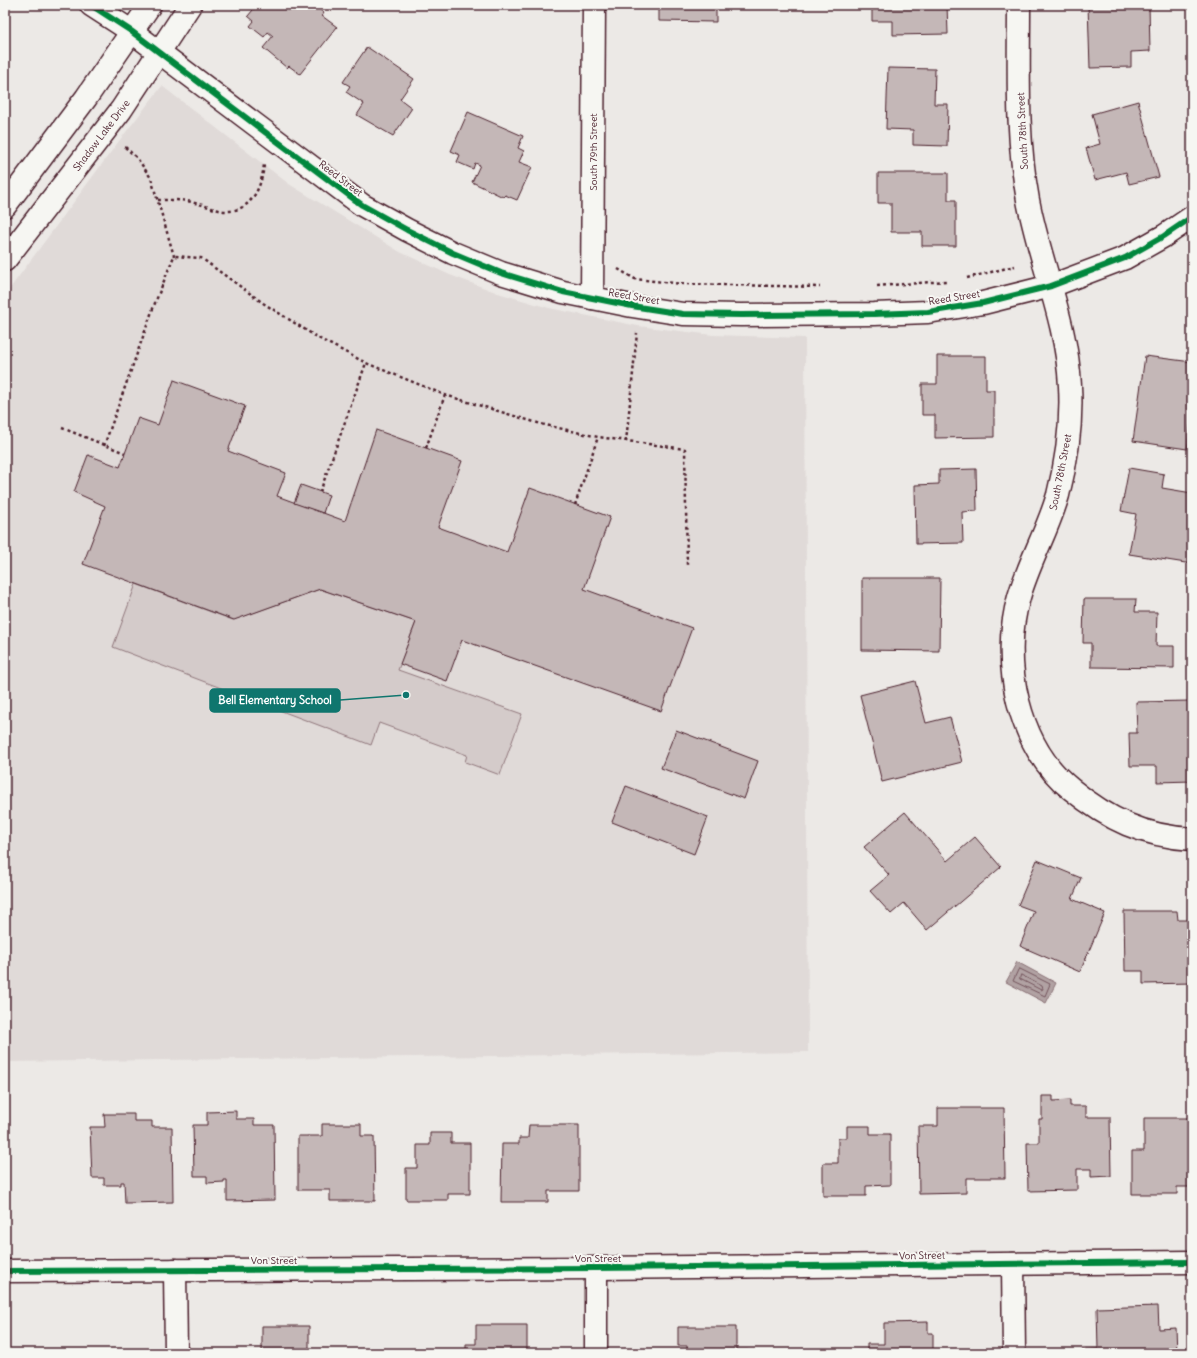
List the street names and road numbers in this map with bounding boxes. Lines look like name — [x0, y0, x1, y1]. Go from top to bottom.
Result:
street label: South 78th Street — [1014, 91, 1031, 170]
street label: Shadow Lake Drive — [70, 97, 133, 174]
street label: South 79th Street — [587, 113, 600, 191]
street label: Reed Street — [316, 158, 366, 200]
street label: Reed Street — [607, 286, 661, 308]
street label: Reed Street — [927, 287, 981, 308]
street label: South 78th Street — [1047, 432, 1074, 511]
street label: Von Street — [899, 1249, 946, 1262]
street label: Von Street — [575, 1252, 622, 1265]
street label: Von Street — [251, 1254, 298, 1267]

